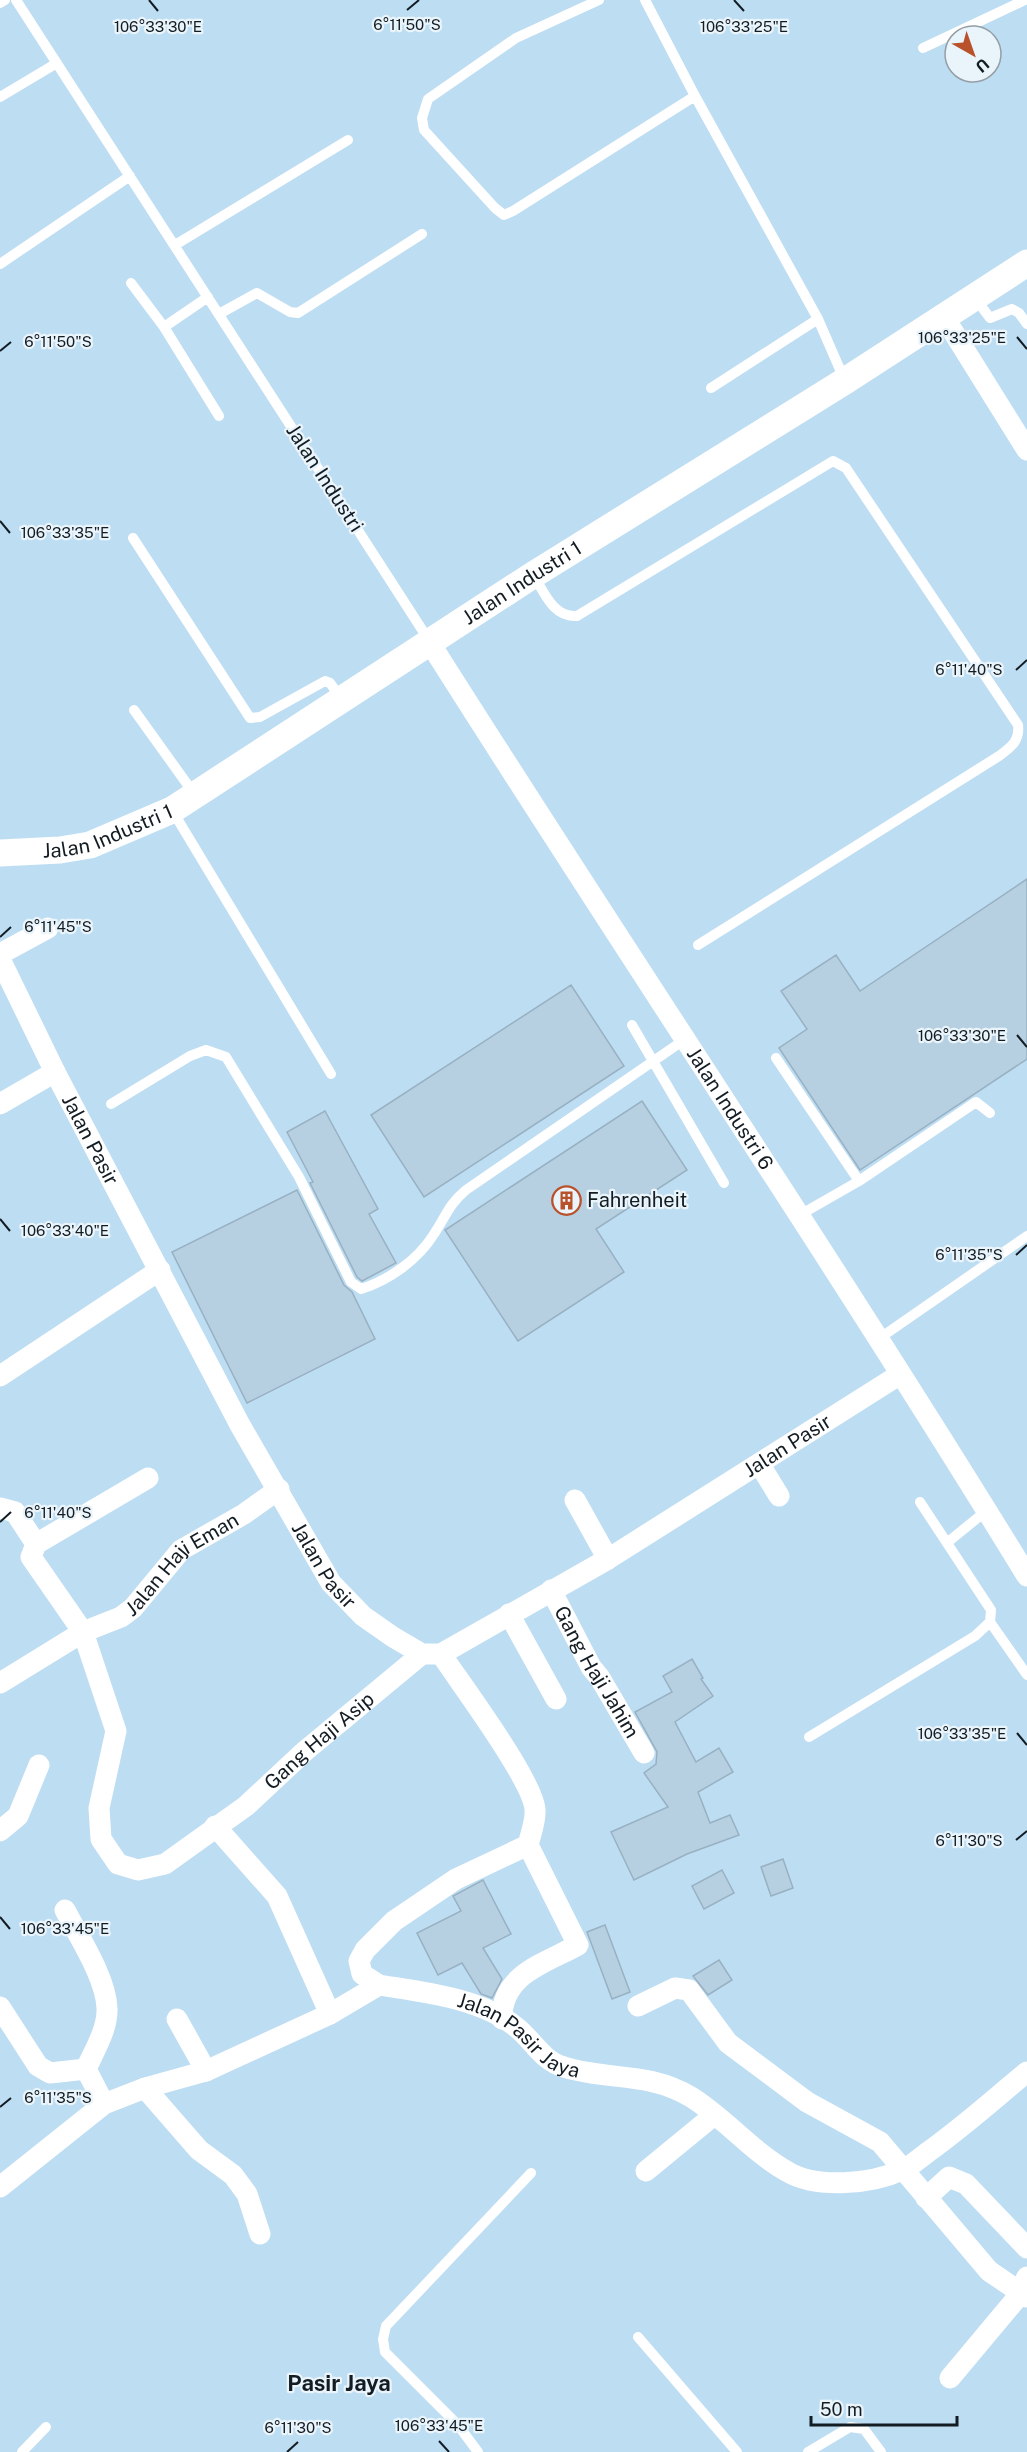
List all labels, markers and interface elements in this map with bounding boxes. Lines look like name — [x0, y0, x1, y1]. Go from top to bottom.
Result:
text: 6°11'50"S — [373, 16, 441, 33]
text: 106°33'30"E — [114, 18, 202, 35]
text: 106°33'25"E — [700, 18, 788, 35]
north arrow — [943, 24, 1003, 84]
text: U — [972, 54, 993, 76]
text: 106°33'25"E — [918, 329, 1006, 346]
text: 6°11'50"S — [24, 333, 92, 350]
street label: Jalan Industri — [281, 420, 369, 536]
text: 106°33'35"E — [21, 524, 109, 541]
street label: Jalan Industri 1 — [458, 536, 586, 630]
text: 6°11'40"S — [935, 661, 1003, 678]
street label: Jalan Industri 1 — [42, 799, 176, 863]
text: 6°11'45"S — [24, 918, 92, 935]
text: 106°33'30"E — [918, 1027, 1006, 1044]
street label: Jalan Industri 6 — [682, 1043, 779, 1174]
street label: Jalan Pasir — [57, 1090, 124, 1189]
building icon: Fahrenheit — [550, 1184, 582, 1216]
place label: Fahrenheit — [587, 1188, 687, 1212]
text: 106°33'40"E — [21, 1222, 109, 1239]
text: 6°11'35"S — [935, 1246, 1003, 1263]
street label: Jalan Pasir — [739, 1409, 836, 1482]
text: 6°11'40"S — [24, 1504, 92, 1521]
street label: Jalan Haji Eman — [121, 1508, 243, 1621]
street label: Jalan Pasir — [287, 1518, 361, 1614]
street label: Gang Haji Jahim — [549, 1602, 644, 1742]
street label: Gang Haji Asip — [259, 1687, 379, 1795]
text: 106°33'35"E — [918, 1725, 1006, 1742]
text: 6°11'30"S — [935, 1832, 1003, 1849]
text: 106°33'45"E — [21, 1920, 109, 1937]
street label: Jalan Pasir Jaya — [455, 1988, 582, 2083]
text: 6°11'35"S — [24, 2089, 92, 2106]
district label: Pasir Jaya — [287, 2370, 391, 2396]
scale bar — [811, 2389, 956, 2427]
text: 50 m — [820, 2399, 863, 2420]
text: 106°33'45"E — [395, 2417, 483, 2434]
text: 6°11'30"S — [264, 2419, 332, 2436]

